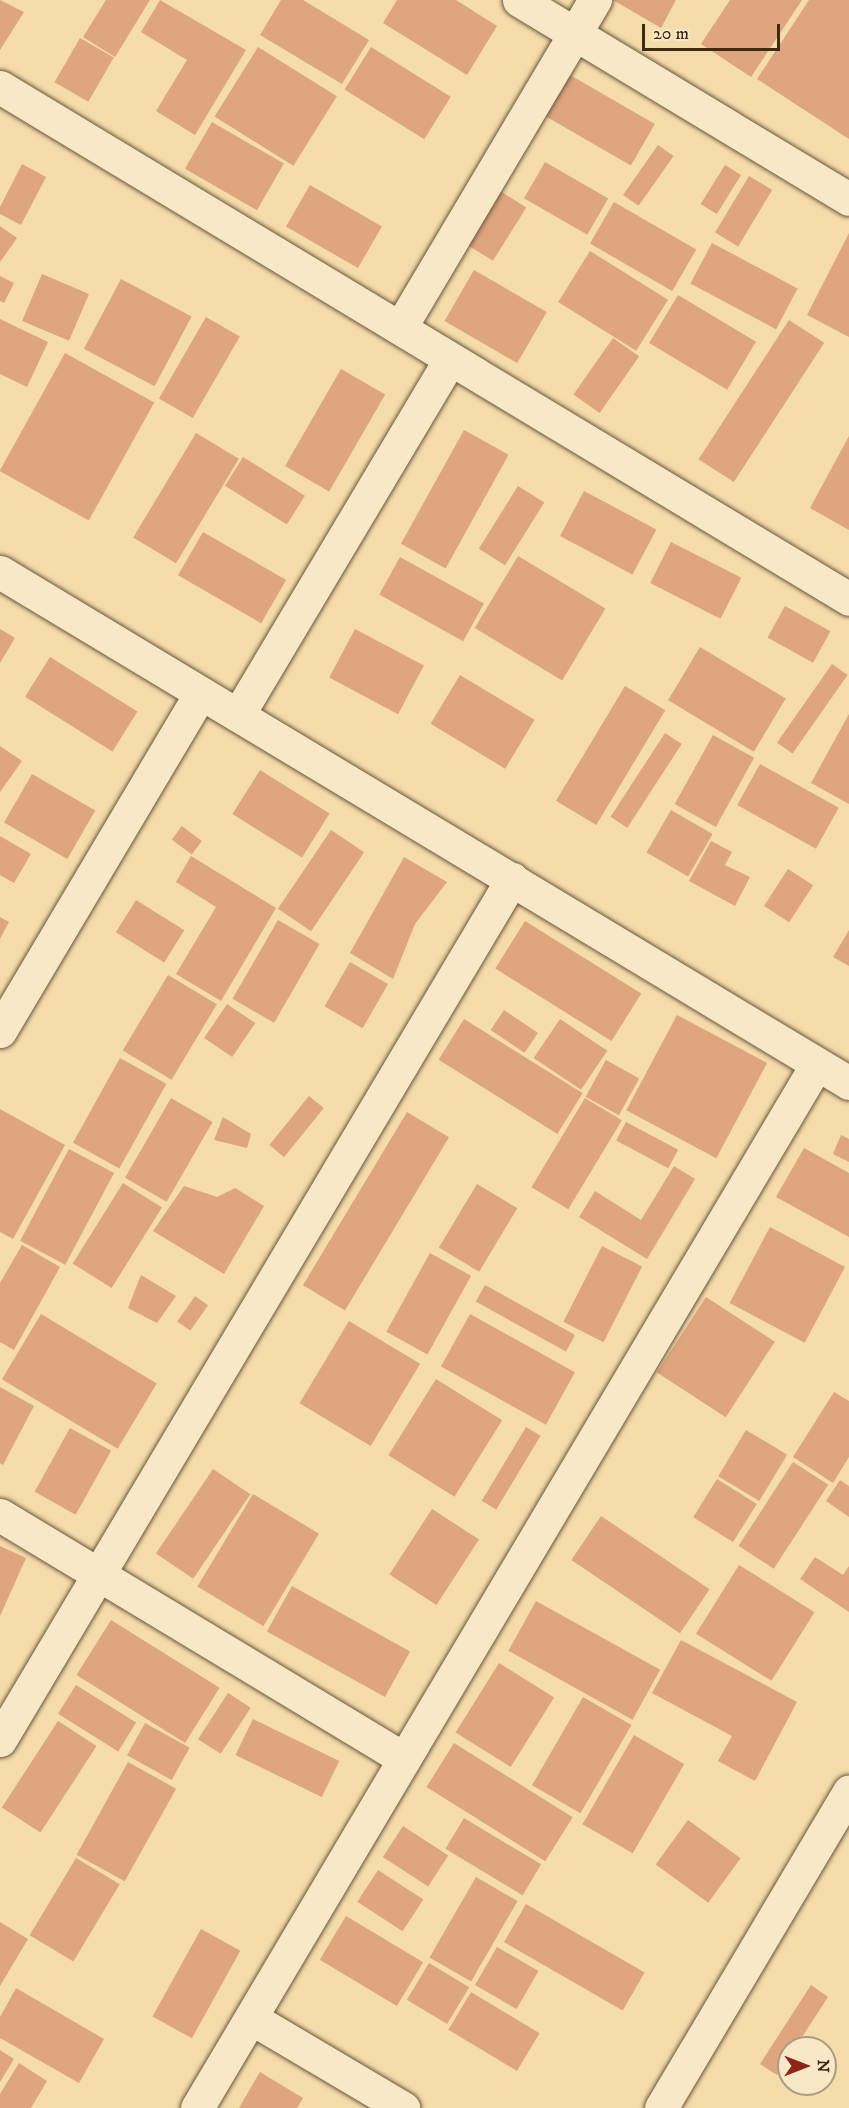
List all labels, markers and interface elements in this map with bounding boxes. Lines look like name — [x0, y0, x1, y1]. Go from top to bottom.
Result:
scale bar — [645, 12, 783, 50]
text: 20 m — [653, 23, 689, 45]
north arrow — [777, 2036, 837, 2096]
text: N — [813, 2059, 833, 2073]

